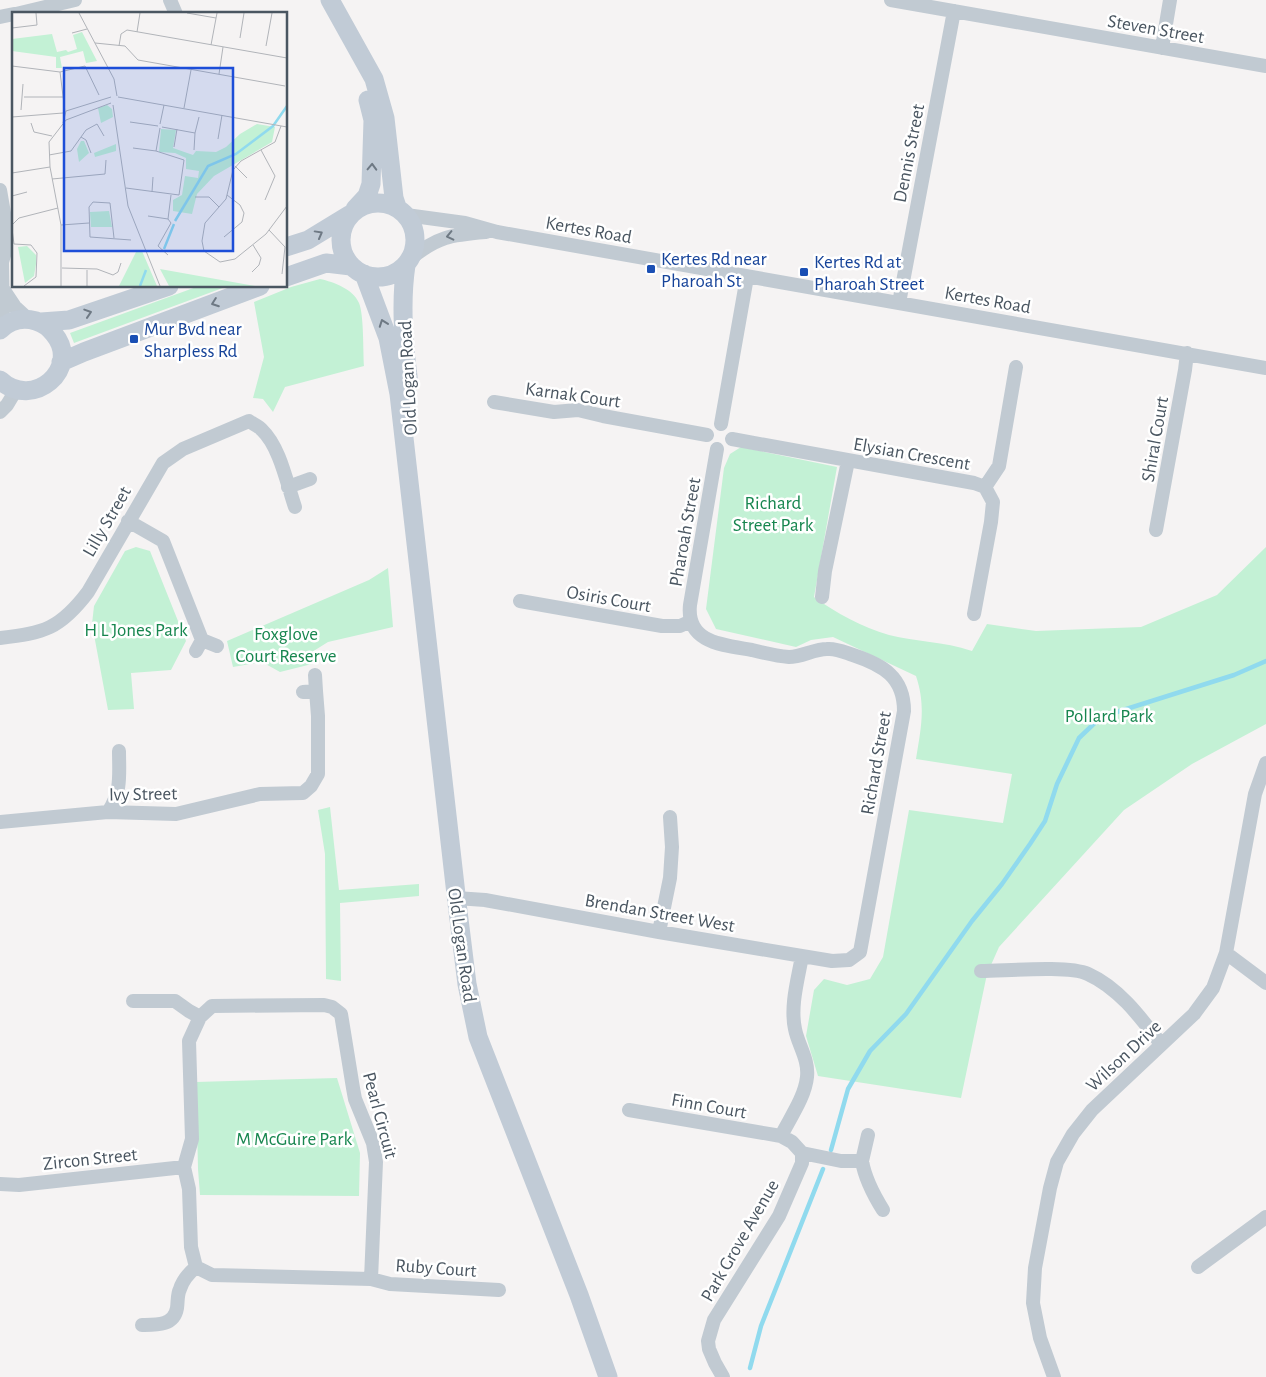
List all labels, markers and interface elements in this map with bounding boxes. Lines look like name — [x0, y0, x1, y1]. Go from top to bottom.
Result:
inset map — [12, 12, 288, 288]
street label: Steven Street — [1106, 12, 1206, 47]
street label: Dennis Street — [891, 102, 928, 204]
one-way arrow — [366, 163, 377, 171]
street label: Kertes Road — [544, 214, 634, 247]
one-way arrow — [313, 230, 322, 240]
one-way arrow — [446, 230, 455, 241]
place label: Kertes Rd near Pharoah St — [661, 250, 767, 291]
place label: Kertes Rd at Pharoah Street — [814, 253, 924, 294]
marker: Kertes Rd near Pharoah St — [645, 263, 657, 275]
marker: Kertes Rd at Pharoah Street — [798, 266, 810, 278]
street label: Kertes Road — [943, 284, 1033, 317]
one-way arrow — [211, 297, 219, 307]
one-way arrow — [83, 309, 92, 319]
one-way arrow — [379, 319, 389, 328]
place label: Mur Bvd near Sharpless Rd — [144, 320, 242, 361]
street label: Old Logan Road — [396, 320, 421, 436]
marker: Mur Bvd near Sharpless Rd — [128, 333, 140, 345]
street label: Karnak Court — [524, 379, 622, 412]
street label: Shiral Court — [1139, 395, 1172, 483]
street label: Elysian Crescent — [852, 435, 972, 474]
street label: Pharoah Street — [667, 476, 704, 588]
street label: Lilly Street — [80, 483, 135, 560]
park label: Richard Street Park — [733, 494, 814, 535]
street label: Osiris Court — [565, 583, 652, 616]
park label: H L Jones Park — [84, 621, 188, 640]
park label: Foxglove Court Reserve — [236, 625, 336, 666]
park label: Pollard Park — [1065, 707, 1153, 726]
street label: Richard Street — [858, 710, 895, 816]
street label: Ivy Street — [109, 784, 177, 805]
street label: Old Logan Road — [444, 887, 479, 1004]
street label: Brendan Street West — [583, 891, 736, 936]
street label: Wilson Drive — [1083, 1017, 1165, 1095]
street label: Pearl Circuit — [359, 1070, 400, 1161]
street label: Finn Court — [670, 1091, 748, 1122]
park label: M McGuire Park — [236, 1130, 352, 1149]
street label: Zircon Street — [42, 1145, 138, 1174]
street label: Park Grove Avenue — [698, 1177, 783, 1305]
street label: Ruby Court — [395, 1256, 477, 1281]

